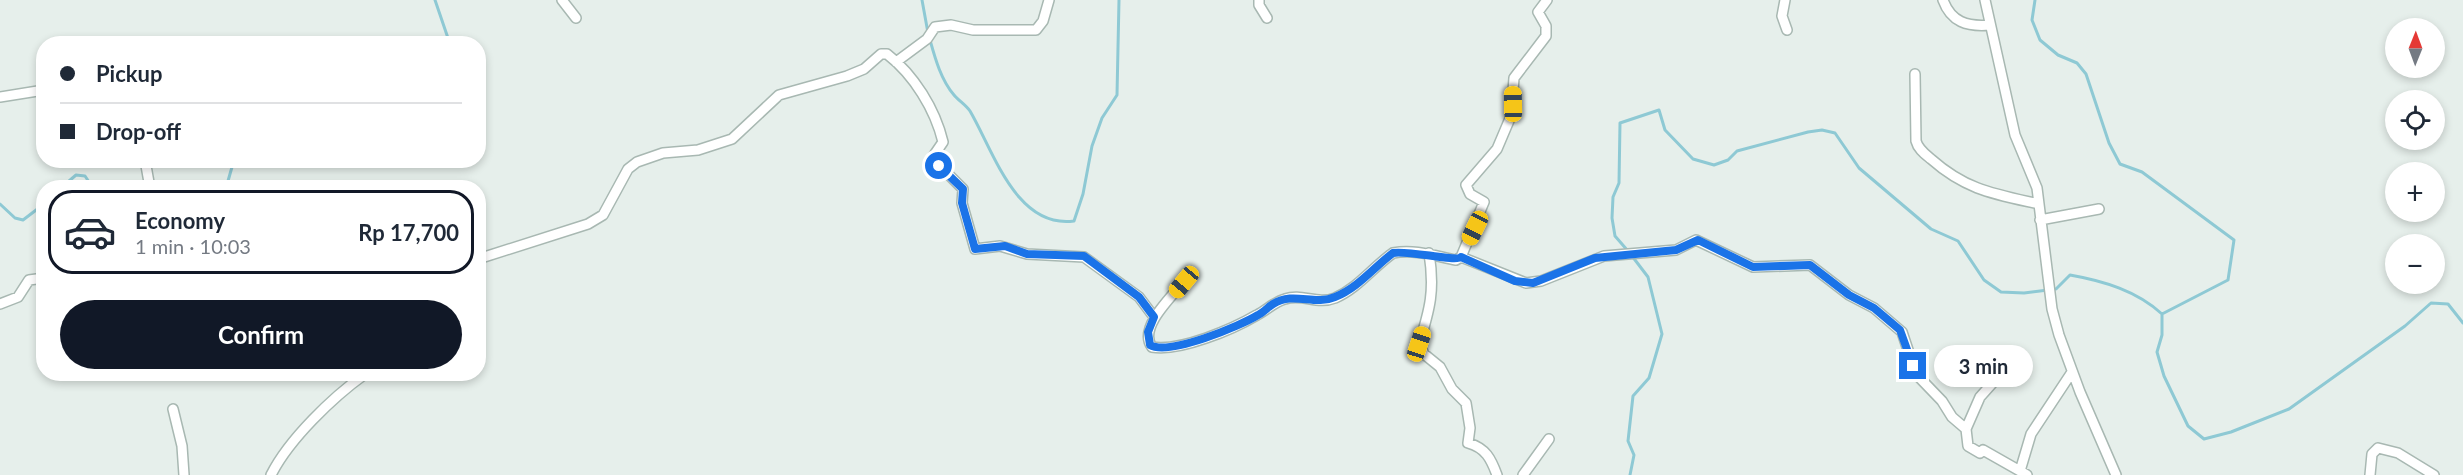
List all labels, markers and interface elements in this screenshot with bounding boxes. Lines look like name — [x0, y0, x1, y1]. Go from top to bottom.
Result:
north arrow — [2385, 18, 2445, 78]
map controls — [2385, 18, 2445, 294]
text: Pickup — [96, 60, 162, 87]
car — [1504, 86, 1522, 122]
button: locate — [2385, 90, 2445, 150]
text: Drop-off — [96, 118, 181, 145]
route start — [925, 152, 952, 179]
button: + — [2385, 162, 2445, 222]
icon: car — [63, 205, 117, 259]
text: Economy — [135, 207, 225, 234]
car — [1459, 208, 1491, 248]
text: Rp 17,700 — [358, 219, 459, 246]
text: 1 min · 10:03 — [135, 234, 251, 258]
button: − — [2385, 234, 2445, 294]
car — [1166, 262, 1202, 302]
button: Confirm — [60, 300, 462, 369]
car — [1405, 324, 1433, 364]
callout: 3 min — [1934, 345, 2033, 387]
route end — [1899, 352, 1926, 379]
text: 3 min — [1959, 354, 2008, 378]

